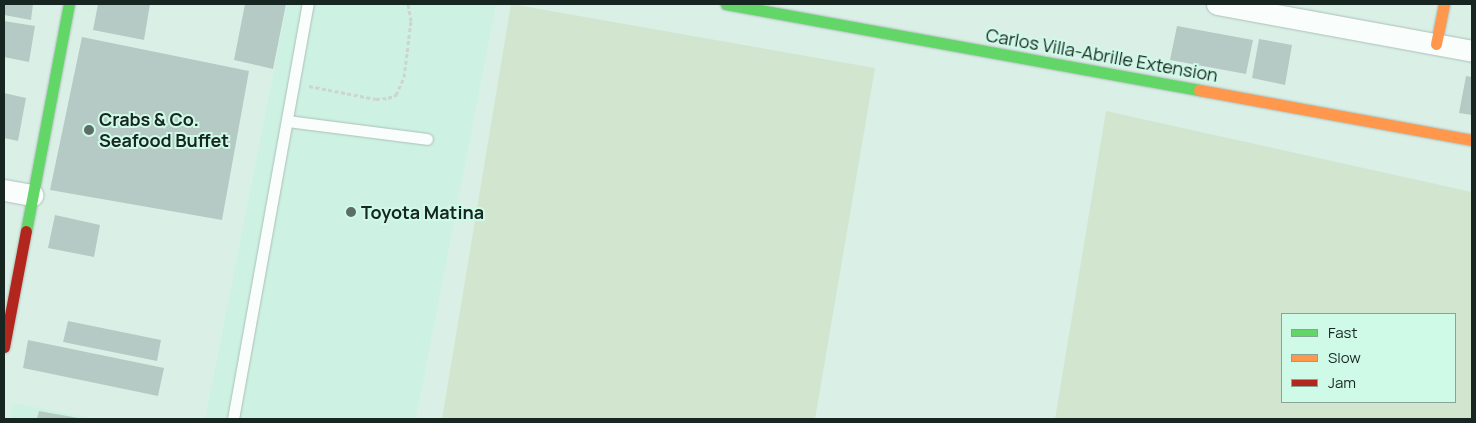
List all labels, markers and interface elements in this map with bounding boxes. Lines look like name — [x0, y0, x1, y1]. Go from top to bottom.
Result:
street label: Carlos Villa-Abrille Extension — [984, 24, 1220, 86]
place label: Crabs & Co. Seafood Buffet — [99, 109, 229, 152]
marker: Crabs & Co. Seafood Buffet — [83, 124, 95, 136]
place label: Toyota Matina — [361, 201, 484, 223]
marker: Toyota Matina — [345, 206, 357, 218]
legend — [1281, 313, 1456, 403]
text: Fast — [1328, 322, 1357, 343]
text: Slow — [1328, 347, 1361, 368]
text: Jam — [1328, 372, 1356, 393]

